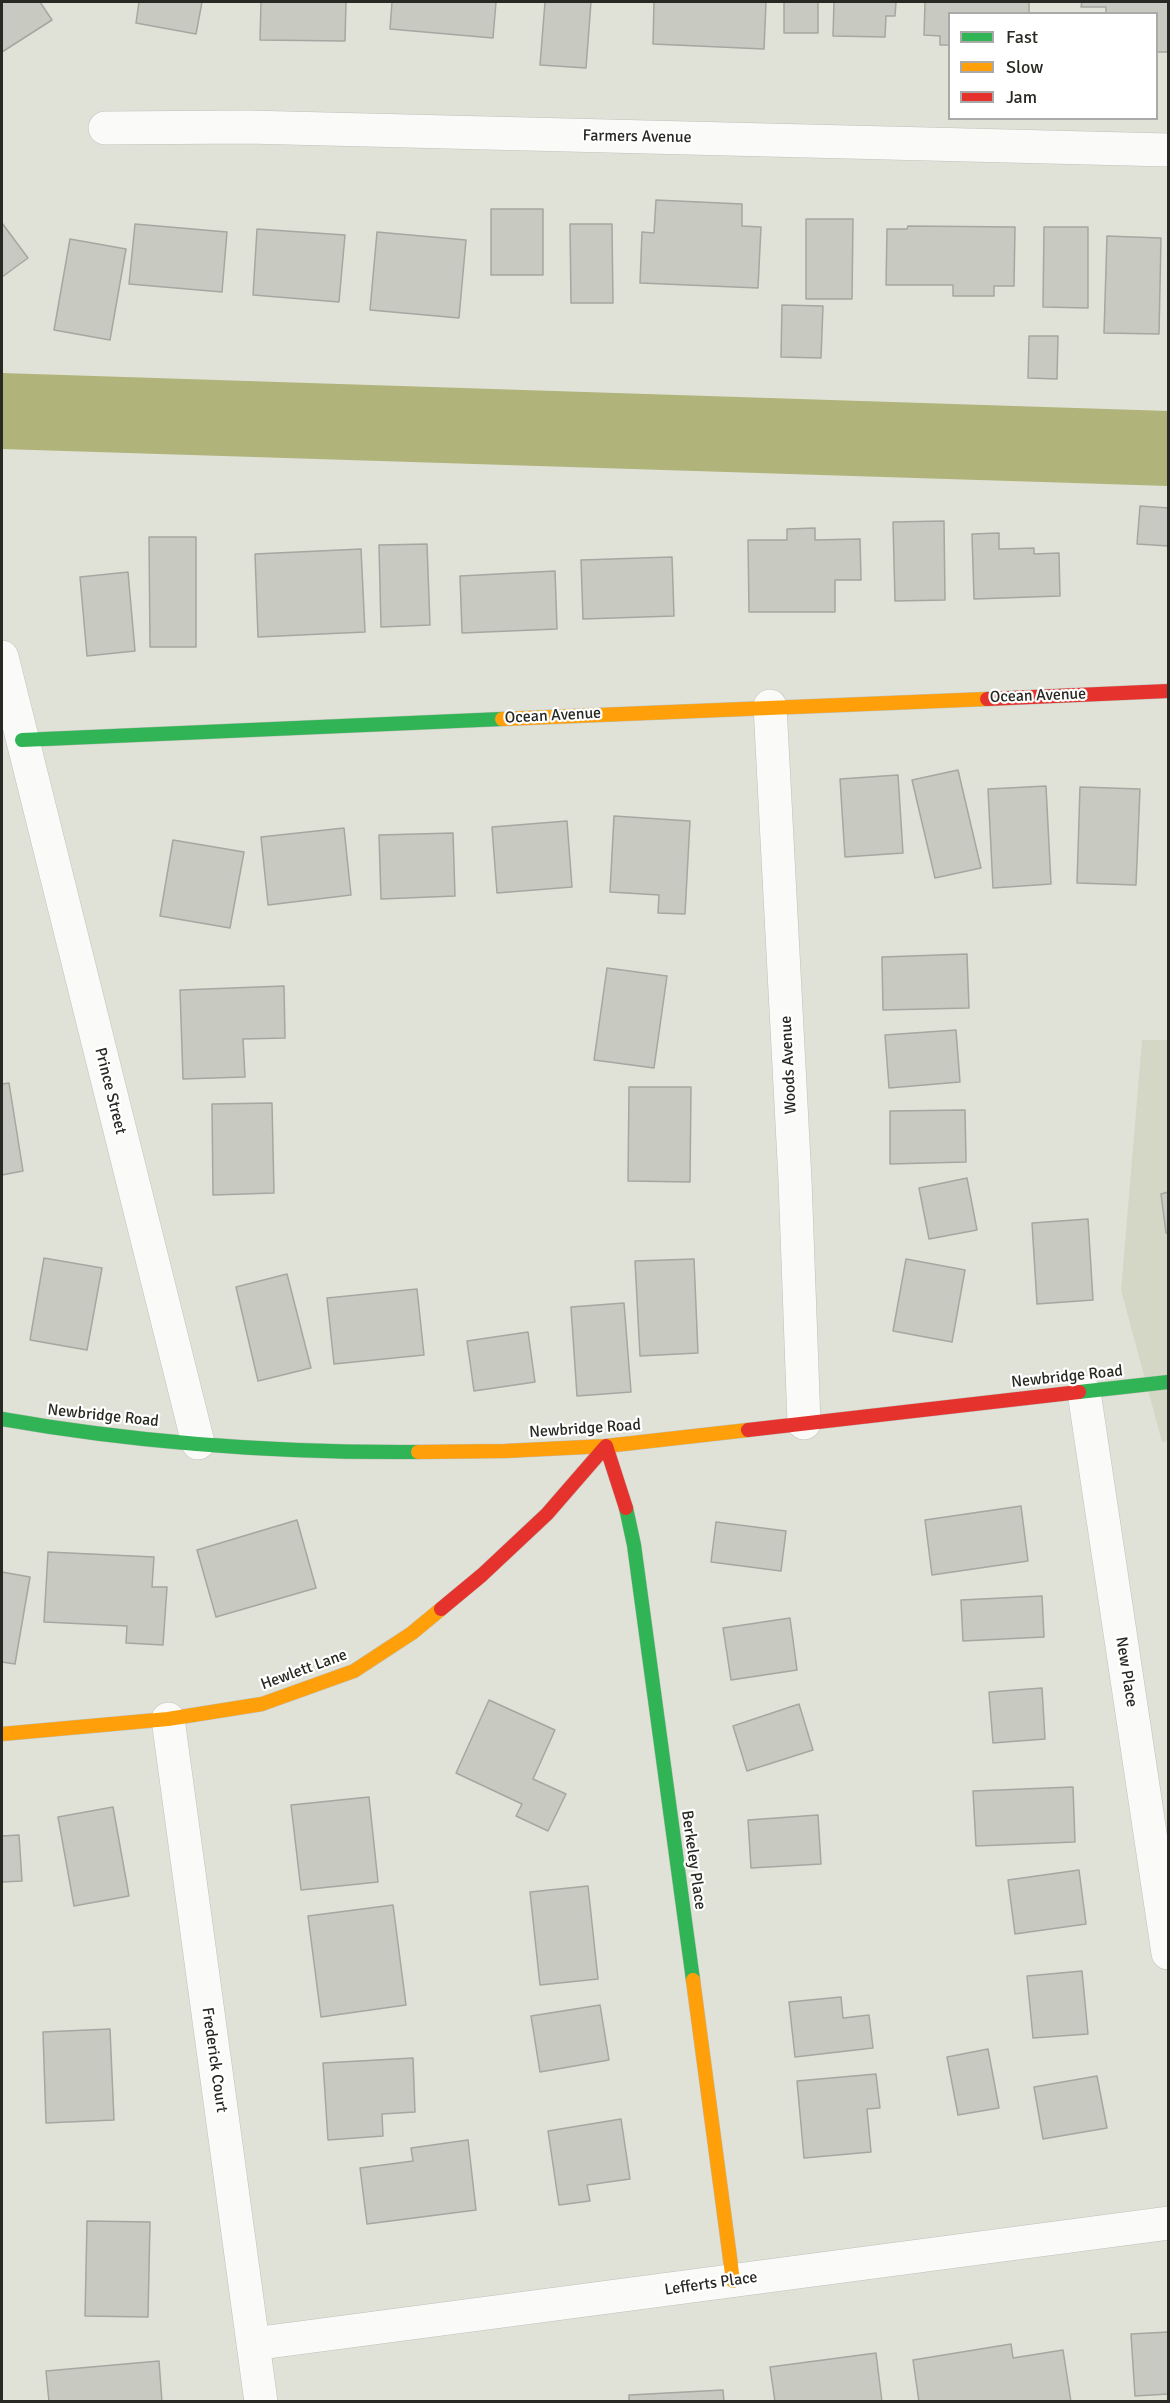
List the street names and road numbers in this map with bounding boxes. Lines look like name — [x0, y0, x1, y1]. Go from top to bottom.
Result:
street label: Farmers Avenue — [582, 126, 692, 148]
street label: Ocean Avenue — [989, 685, 1087, 707]
street label: Ocean Avenue — [504, 704, 602, 728]
street label: Woods Avenue — [777, 1015, 801, 1115]
street label: Prince Street — [90, 1046, 130, 1136]
street label: Newbridge Road — [1010, 1362, 1124, 1392]
street label: Newbridge Road — [46, 1401, 160, 1431]
street label: Newbridge Road — [529, 1416, 641, 1442]
street label: New Place — [1111, 1635, 1141, 1709]
street label: Hewlett Lane — [258, 1646, 350, 1694]
street label: Berkeley Place — [677, 1809, 709, 1911]
street label: Frederick Court — [197, 2006, 231, 2114]
street label: Lefferts Place — [663, 2268, 759, 2300]

